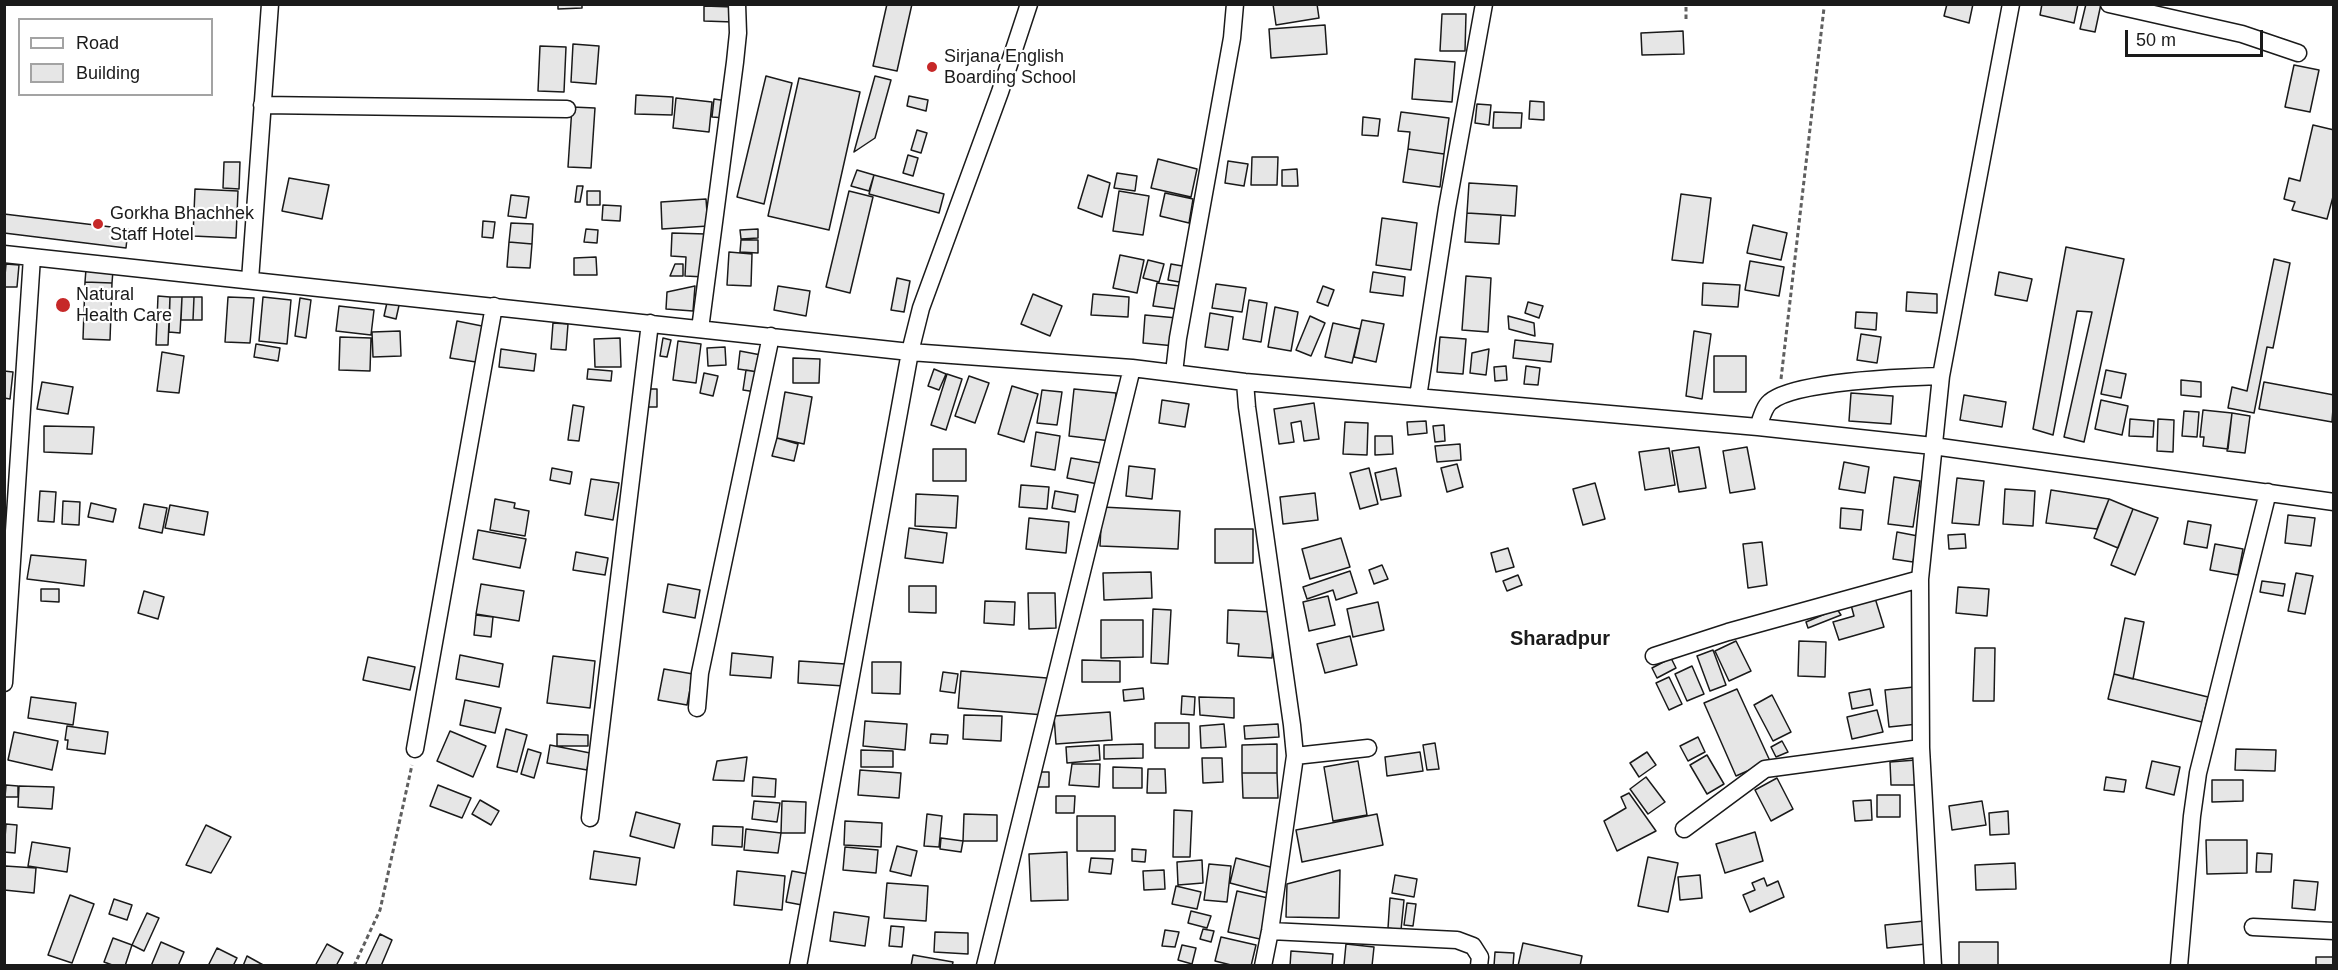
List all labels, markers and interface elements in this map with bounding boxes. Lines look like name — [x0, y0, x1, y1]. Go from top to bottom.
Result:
legend — [18, 18, 213, 96]
scale bar — [2128, 18, 2266, 56]
text: 50 m — [2136, 30, 2176, 50]
text: Road — [76, 33, 119, 53]
place label: Sirjana English Boarding School — [944, 46, 1076, 88]
marker: Sirjana English Boarding School — [925, 60, 939, 74]
text: Building — [76, 63, 140, 83]
place label: Gorkha Bhachhek Staff Hotel — [110, 203, 254, 246]
marker: Gorkha Bhachhek Staff Hotel — [91, 217, 105, 231]
place label: Natural Health Care — [76, 284, 172, 326]
marker: Natural Health Care — [54, 296, 72, 314]
district label: Sharadpur — [1510, 627, 1610, 651]

